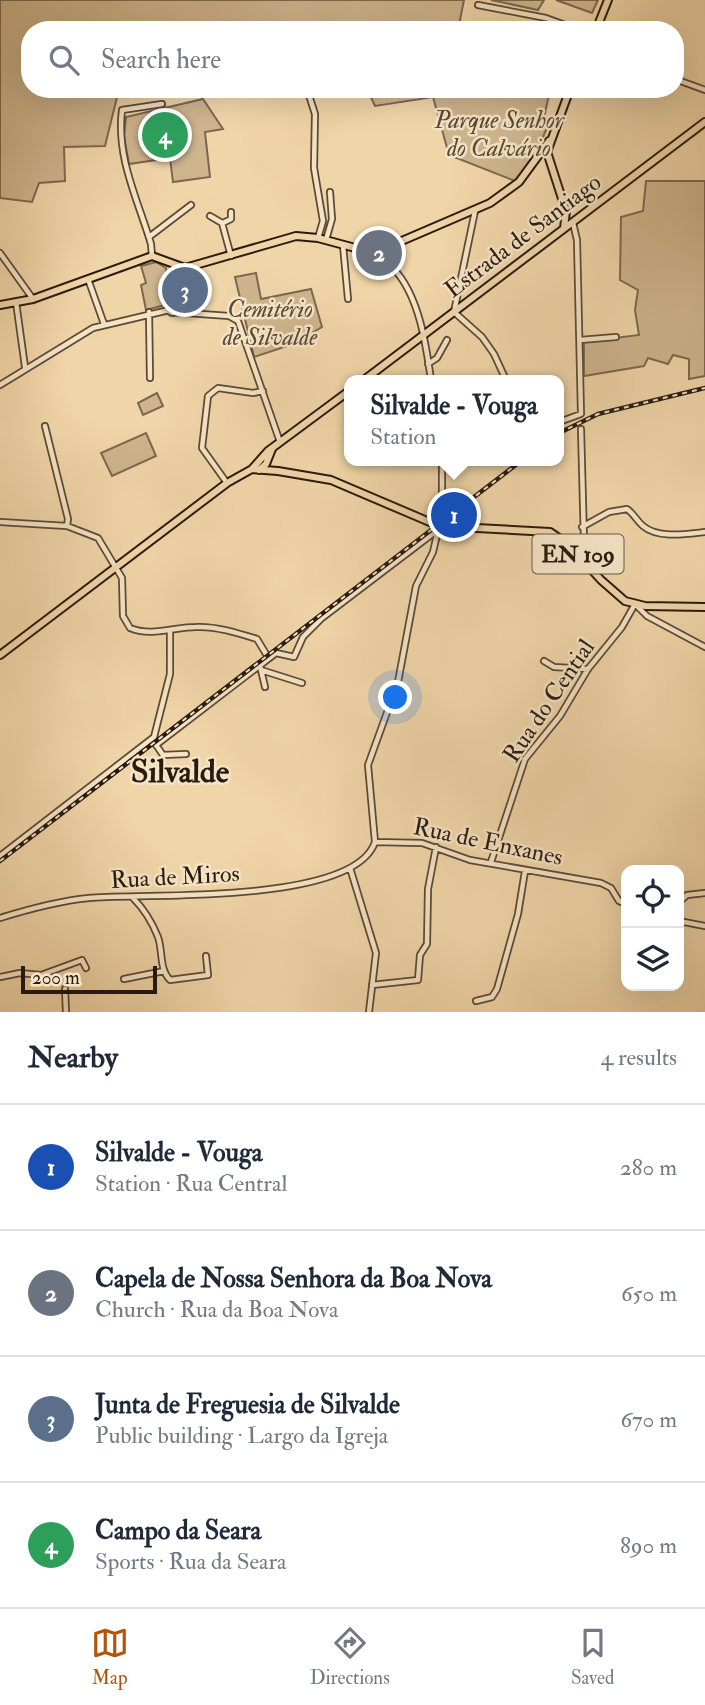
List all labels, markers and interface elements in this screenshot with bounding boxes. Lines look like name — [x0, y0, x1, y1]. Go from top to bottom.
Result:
search box — [21, 21, 684, 98]
icon: search — [45, 41, 83, 79]
text: Search here — [101, 44, 221, 76]
park label: Parque Senhor do Calvário — [433, 105, 565, 164]
pin: 4 — [142, 109, 188, 161]
street label: Estrada de Santiago — [438, 167, 608, 305]
pin: 2 — [356, 227, 402, 279]
pin: 3 — [162, 264, 208, 316]
park label: Cemitério de Silvalde — [222, 294, 318, 353]
popup — [344, 375, 564, 466]
text: Silvalde - Vouga — [370, 390, 538, 422]
text: Station — [370, 422, 436, 451]
pin: 1 — [431, 489, 477, 541]
road number: EN 109 — [532, 534, 624, 574]
street label: Rua do Cential — [496, 633, 602, 769]
your location — [378, 680, 412, 714]
district label: Silvalde — [131, 752, 230, 792]
street label: Rua de Enxanes — [410, 811, 566, 873]
street label: Rua de Miros — [110, 858, 240, 896]
map controls — [621, 865, 684, 991]
button: locate — [621, 865, 684, 928]
button: layers — [621, 928, 684, 991]
scale bar — [21, 963, 158, 995]
text: 200 m — [32, 966, 80, 990]
text: Nearby — [28, 1039, 118, 1076]
text: 4 results — [601, 1043, 677, 1072]
text: Silvalde - Vouga — [95, 1137, 262, 1169]
text: 1 — [47, 1153, 55, 1182]
text: 280 m — [620, 1153, 677, 1182]
text: Station · Rua Central — [95, 1169, 287, 1198]
text: Capela de Nossa Senhora da Boa Nova — [95, 1263, 492, 1295]
text: 2 — [45, 1279, 57, 1308]
text: 650 m — [621, 1279, 677, 1308]
text: Church · Rua da Boa Nova — [95, 1295, 338, 1324]
text: Junta de Freguesia de Silvalde — [95, 1389, 400, 1421]
text: 3 — [47, 1405, 55, 1434]
text: 670 m — [620, 1405, 677, 1434]
text: Public building · Largo da Igreja — [95, 1421, 388, 1450]
text: Campo da Seara — [95, 1515, 261, 1547]
text: 4 — [45, 1531, 57, 1560]
text: 890 m — [620, 1531, 677, 1560]
text: Sports · Rua da Seara — [95, 1547, 287, 1576]
tab: Map — [91, 1624, 129, 1690]
tab: Directions — [310, 1624, 390, 1690]
tab: Saved — [571, 1624, 614, 1690]

